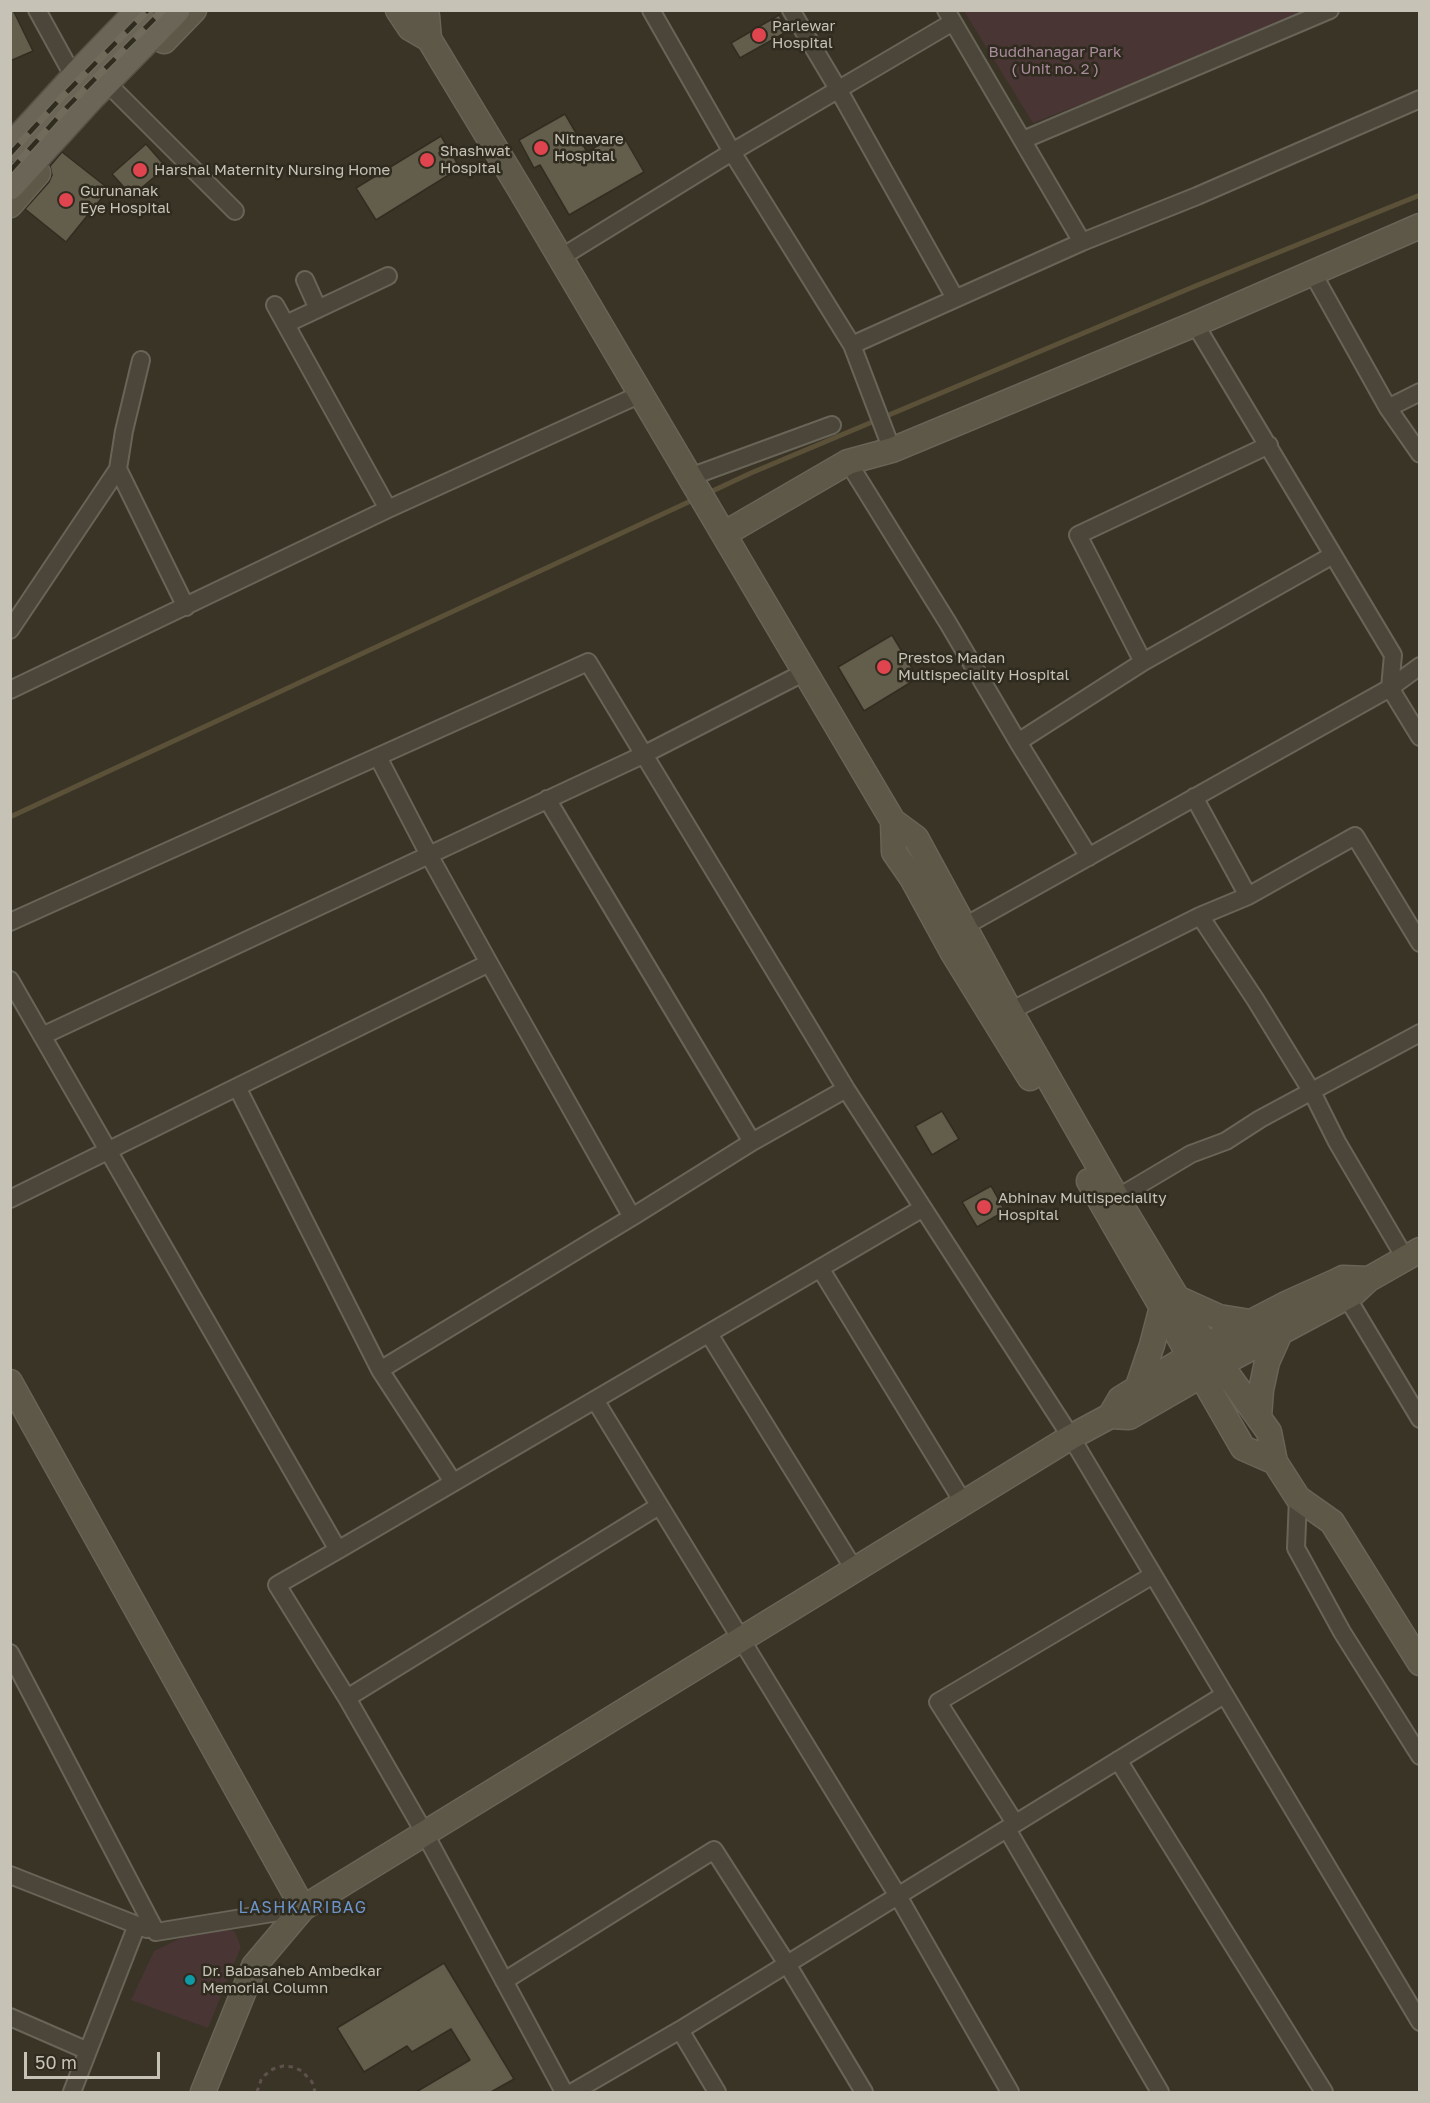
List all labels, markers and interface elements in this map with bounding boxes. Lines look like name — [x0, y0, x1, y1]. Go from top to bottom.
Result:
place label: Parlewar Hospital — [772, 17, 835, 52]
marker: Parlewar Hospital — [750, 26, 768, 44]
park label: Buddhanagar Park ( Unit no. 2 ) — [989, 43, 1121, 78]
place label: Nitnavare Hospital — [554, 130, 624, 165]
marker: Nitnavare Hospital — [532, 139, 550, 157]
place label: Shashwat Hospital — [440, 142, 510, 177]
marker: Shashwat Hospital — [418, 151, 436, 169]
marker: Harshal Maternity Nursing Home — [131, 161, 149, 179]
place label: Harshal Maternity Nursing Home — [154, 161, 390, 179]
place label: Gurunanak Eye Hospital — [80, 182, 170, 217]
marker: Gurunanak Eye Hospital — [57, 191, 75, 209]
place label: Prestos Madan Multispeciality Hospital — [898, 649, 1069, 684]
marker: Prestos Madan Multispeciality Hospital — [875, 658, 893, 676]
place label: Abhinav Multispeciality Hospital — [998, 1189, 1167, 1224]
marker: Abhinav Multispeciality Hospital — [975, 1198, 993, 1216]
district label: LASHKARIBAG — [238, 1898, 368, 1918]
place label: Dr. Babasaheb Ambedkar Memorial Column — [202, 1962, 381, 1997]
marker: Dr. Babasaheb Ambedkar Memorial Column — [183, 1973, 197, 1987]
scale bar — [27, 2040, 164, 2078]
text: 50 m — [35, 2051, 77, 2073]

